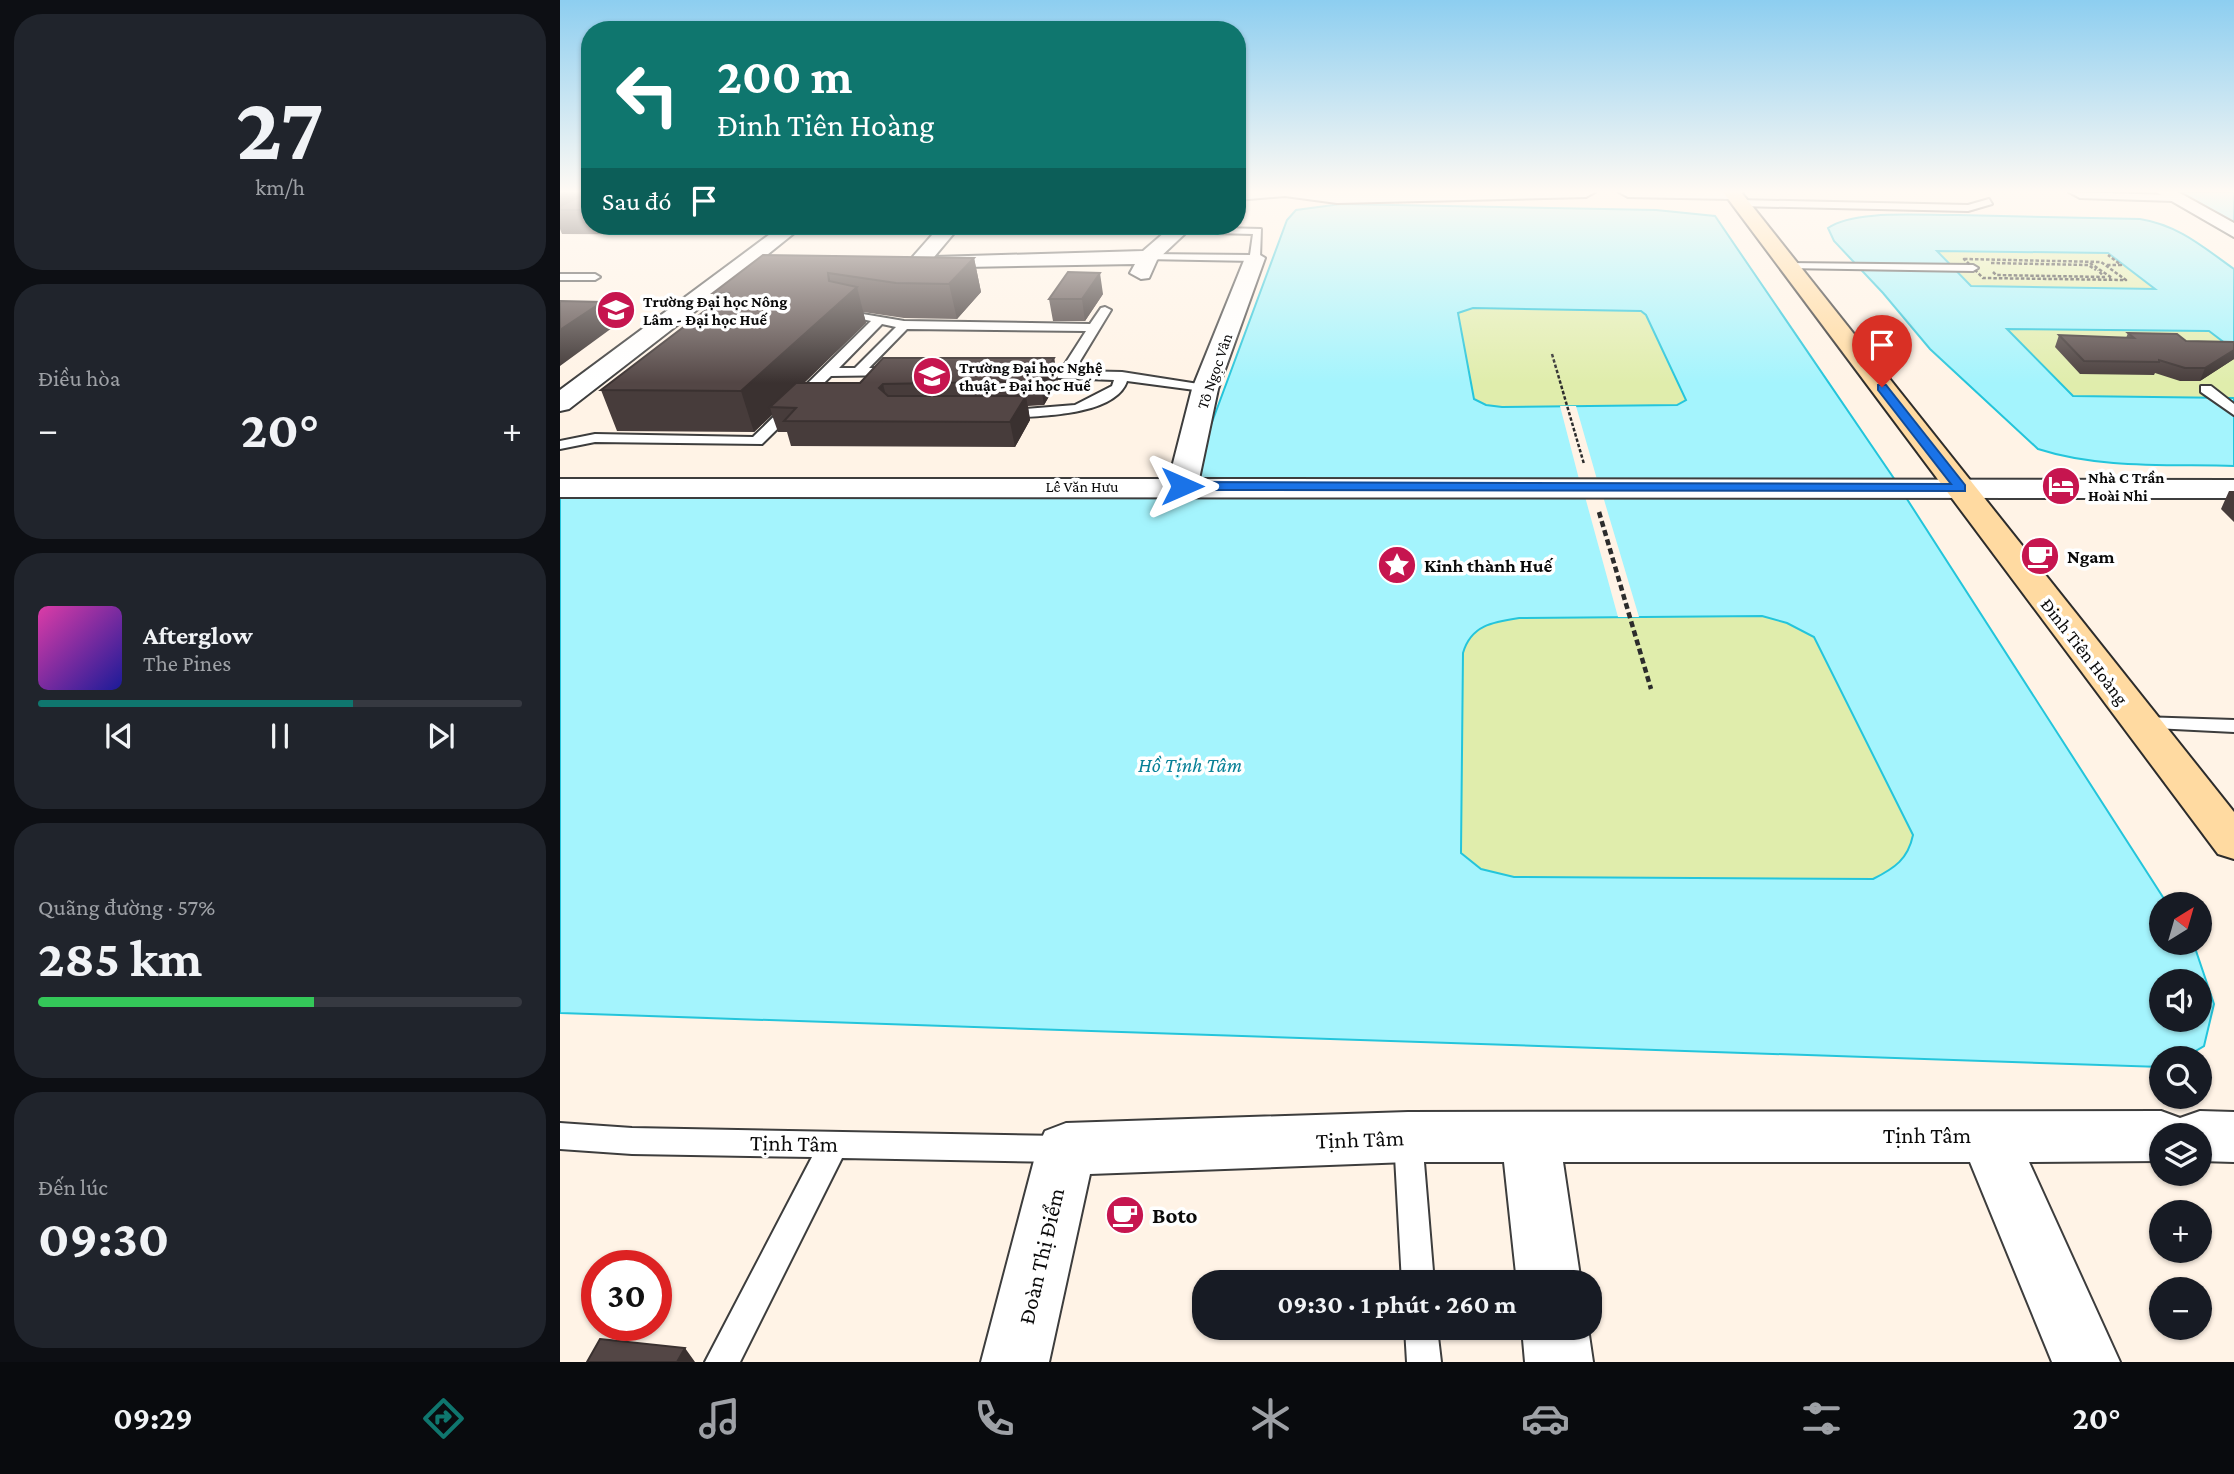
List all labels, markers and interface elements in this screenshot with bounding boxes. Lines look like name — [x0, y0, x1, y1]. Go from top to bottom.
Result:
icon: left — [602, 49, 693, 140]
text: 200 m — [717, 49, 852, 104]
text: 27 — [236, 77, 324, 179]
text: Đinh Tiên Hoàng — [717, 107, 934, 143]
text: km/h — [255, 174, 305, 200]
icon: arrive — [685, 182, 723, 220]
text: Sau đó — [602, 187, 671, 216]
school or university icon: Trường Đại học Nông Lâm - Đại học Huế — [595, 289, 637, 331]
place label: Trường Đại học Nông Lâm - Đại học Huế — [643, 293, 787, 328]
pin — [1852, 315, 1912, 387]
icon: arrive — [1863, 326, 1901, 364]
street label: Tô Ngọc Vân — [1194, 331, 1236, 412]
school or university icon: Trường Đại học Nghệ thuật - Đại học Huế — [911, 355, 953, 397]
place label: Trường Đại học Nghệ thuật - Đại học Huế — [959, 359, 1103, 394]
text: Điều hòa — [38, 365, 120, 391]
text: 20° — [241, 400, 319, 458]
text: − — [38, 408, 58, 450]
text: + — [502, 408, 522, 450]
position arrow — [1145, 449, 1219, 523]
hotel icon: Nhà C Trần Hoài Nhi — [2040, 465, 2082, 507]
place label: Nhà C Trần Hoài Nhi — [2088, 469, 2164, 504]
street label: Lê Văn Hưu — [1046, 478, 1119, 495]
cafe icon: Ngam — [2019, 535, 2061, 577]
place icon: Kinh thành Huế — [1376, 544, 1418, 586]
place label: Ngam — [2067, 546, 2115, 567]
place label: Kinh thành Huế — [1424, 555, 1553, 576]
street label: Đinh Tiên Hoàng — [2037, 594, 2133, 709]
text: Afterglow — [143, 621, 253, 650]
text: The Pines — [143, 650, 231, 676]
icon: previous — [100, 717, 138, 755]
icon: pause — [261, 717, 299, 755]
icon: next — [422, 717, 460, 755]
water label: Hồ Tịnh Tâm — [1138, 753, 1242, 777]
north arrow — [2149, 892, 2212, 956]
map controls — [2149, 892, 2212, 1340]
text: Quãng đường · 57% — [38, 894, 215, 920]
text: 285 km — [38, 929, 202, 987]
button: sound — [2149, 969, 2212, 1032]
button: search — [2149, 1046, 2212, 1109]
street label: Tịnh Tâm — [1883, 1122, 1971, 1148]
button: layers — [2149, 1123, 2212, 1186]
street label: Tịnh Tâm — [1315, 1124, 1405, 1154]
street label: Tịnh Tâm — [750, 1129, 838, 1157]
text: Đến lúc — [38, 1174, 108, 1200]
street label: Đoàn Thị Điểm — [1013, 1185, 1069, 1327]
cafe icon: Boto — [1104, 1194, 1146, 1236]
button: + — [2149, 1200, 2212, 1263]
place label: Boto — [1152, 1202, 1198, 1228]
text: 09:30 — [38, 1209, 169, 1267]
speed limit sign: 30 — [581, 1250, 672, 1341]
button: − — [2149, 1277, 2212, 1340]
text: 09:30 · 1 phút · 260 m — [1277, 1290, 1517, 1319]
icon: directions — [419, 1394, 468, 1443]
icon: music — [695, 1394, 744, 1443]
icon: phone — [970, 1394, 1019, 1443]
icon: climate — [1246, 1394, 1295, 1443]
icon: car — [1521, 1394, 1570, 1443]
icon: filters — [1797, 1394, 1846, 1443]
text: 09:29 — [113, 1400, 193, 1436]
text: 20° — [2072, 1400, 2121, 1436]

